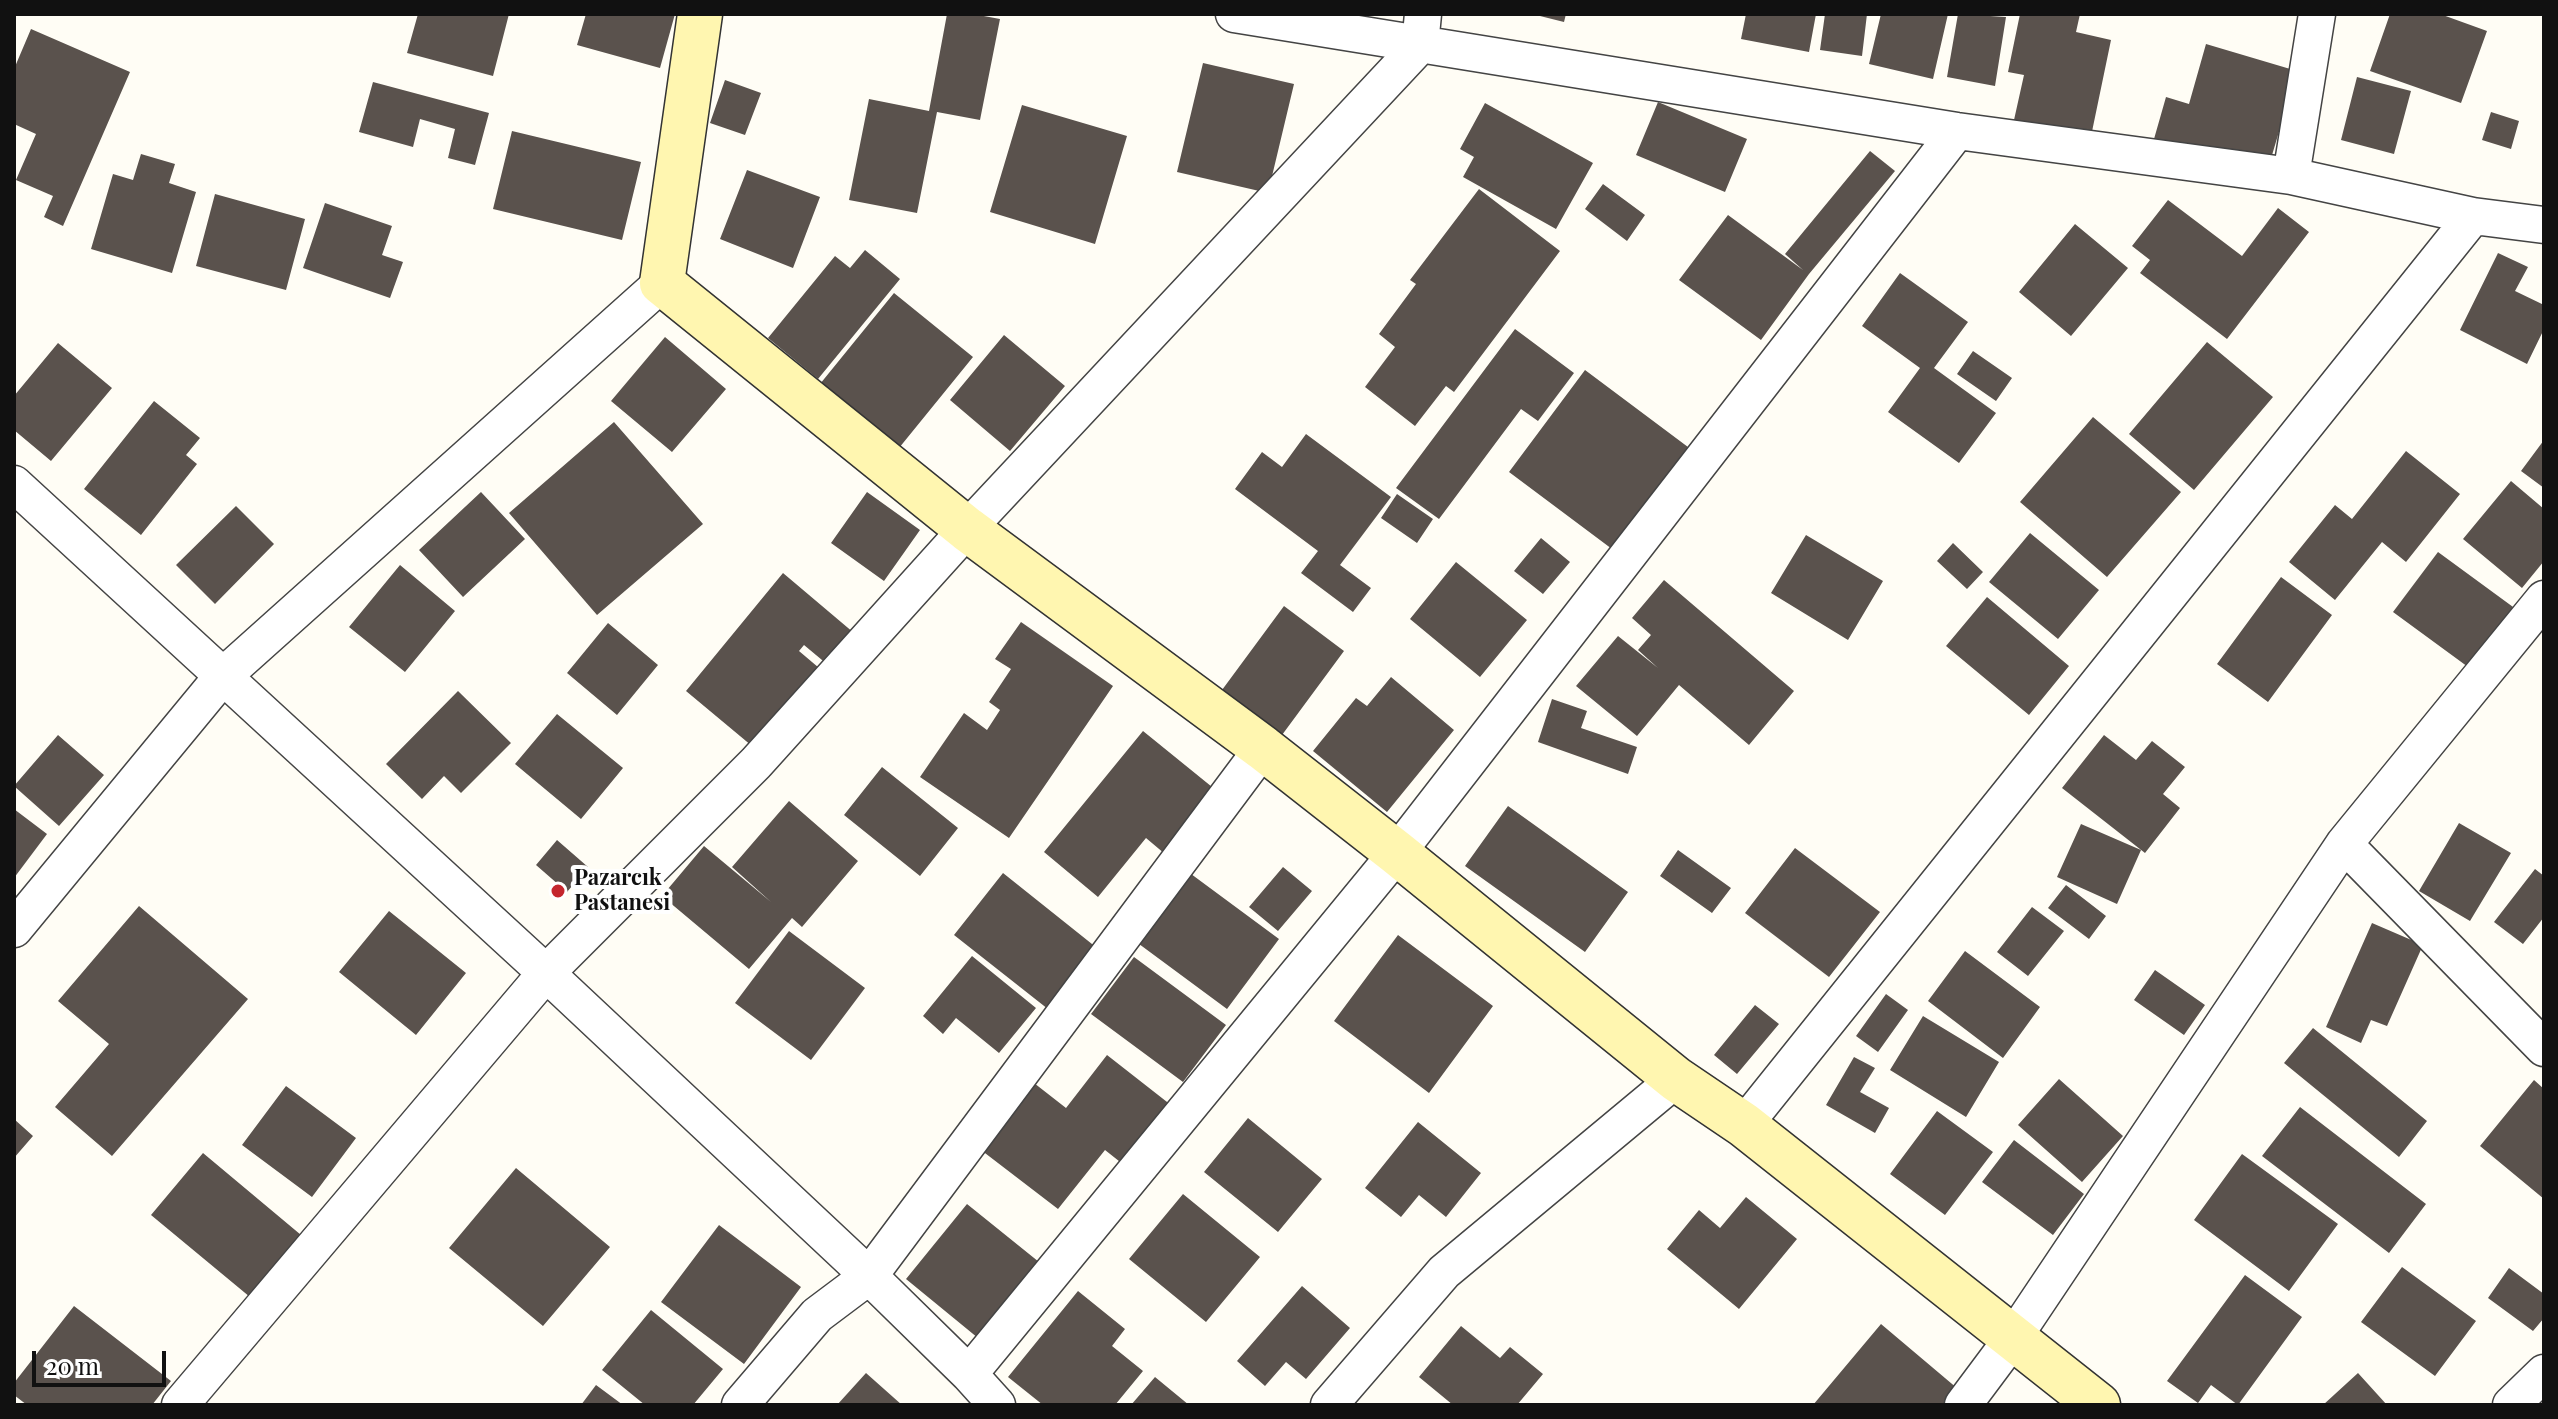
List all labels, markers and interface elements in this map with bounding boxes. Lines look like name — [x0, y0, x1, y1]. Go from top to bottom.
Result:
place label: Pazarcık Pastanesi — [574, 865, 670, 916]
marker: Pazarcık Pastanesi — [549, 882, 567, 900]
scale bar — [36, 1335, 170, 1385]
text: 20 m — [46, 1349, 99, 1381]

